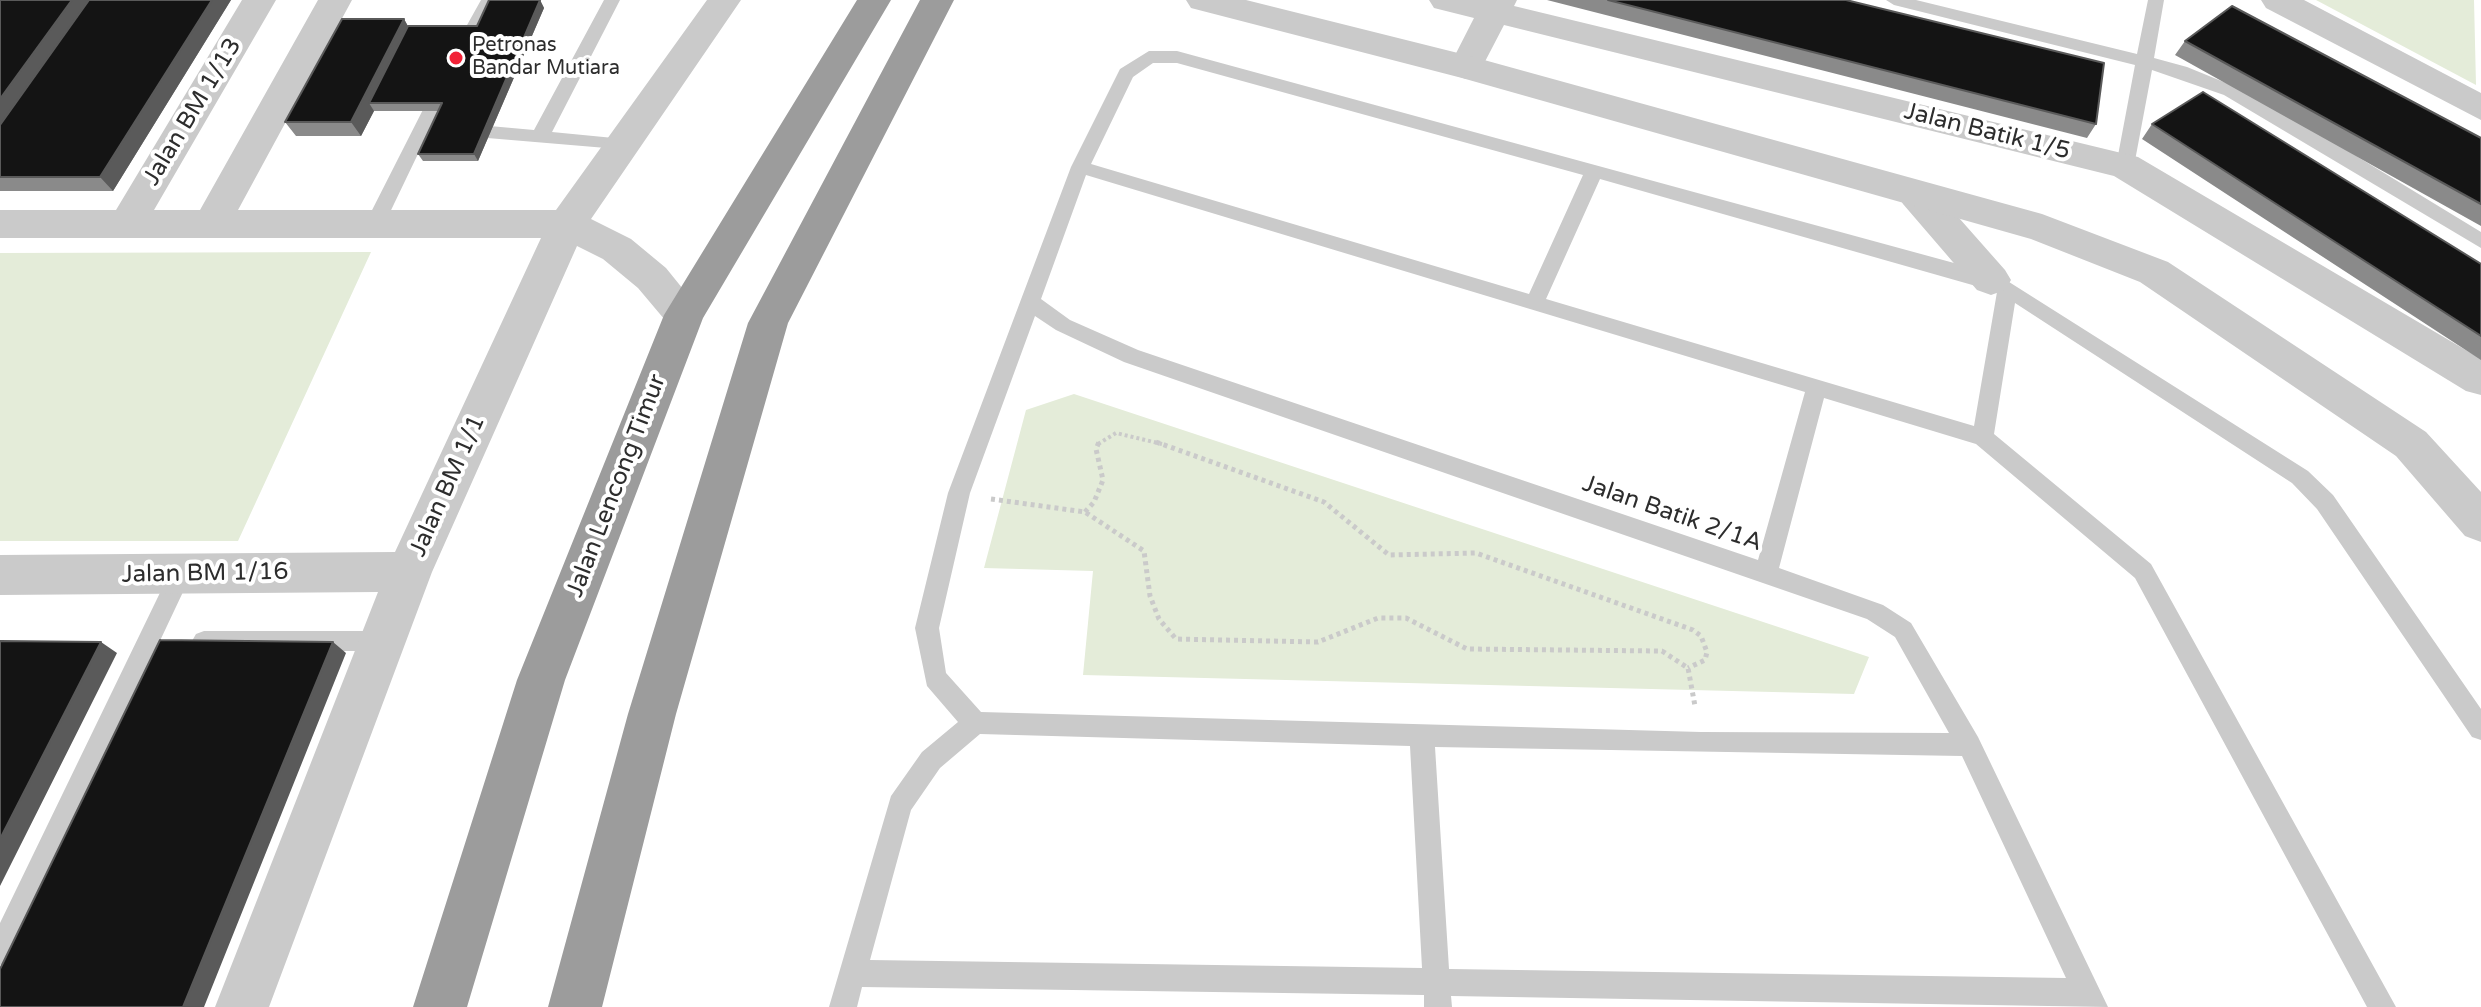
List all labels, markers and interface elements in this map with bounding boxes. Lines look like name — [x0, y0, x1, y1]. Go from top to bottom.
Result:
street label: Jalan BM 1/13 — [138, 33, 248, 191]
place label: Petronas Bandar Mutiara — [472, 34, 620, 81]
marker: Petronas Bandar Mutiara — [447, 49, 465, 67]
street label: Jalan Batik 1/5 — [1901, 97, 2073, 167]
street label: Jalan Lencong Timur — [561, 370, 673, 602]
street label: Jalan BM 1/1 — [404, 411, 492, 561]
street label: Jalan Batik 2/1A — [1578, 470, 1766, 558]
street label: Jalan BM 1/16 — [121, 558, 289, 590]

